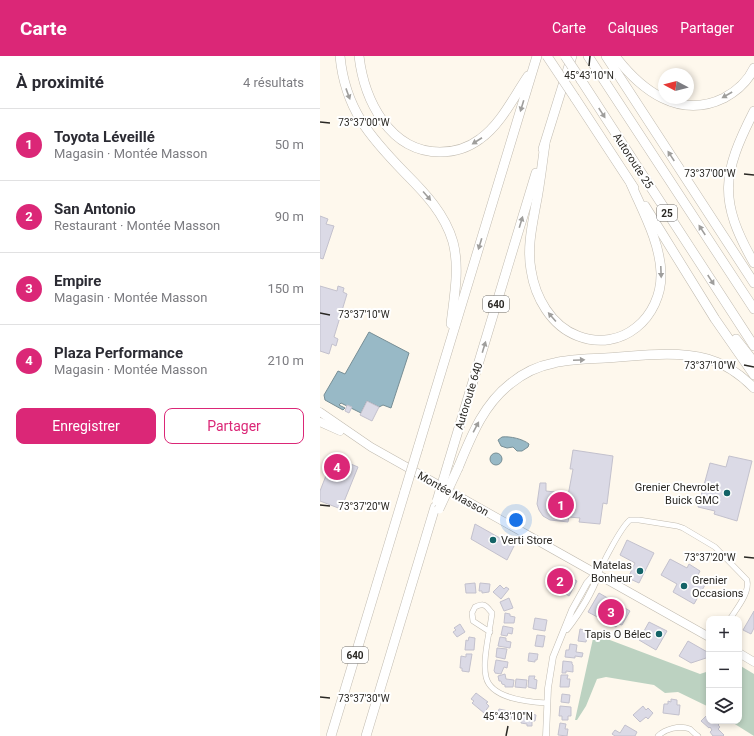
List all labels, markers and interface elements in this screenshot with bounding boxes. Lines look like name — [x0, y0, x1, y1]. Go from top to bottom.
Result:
text: Carte — [20, 17, 67, 40]
text: Carte — [552, 20, 586, 36]
text: Calques — [608, 20, 658, 36]
text: Partager — [680, 20, 734, 36]
north arrow — [658, 68, 694, 104]
text: 45°43'10"N — [564, 70, 614, 81]
text: À proximité — [16, 72, 104, 92]
text: 4 résultats — [243, 75, 304, 90]
one-way arrow — [346, 88, 352, 100]
one-way arrow — [721, 92, 733, 99]
one-way arrow — [519, 100, 525, 112]
one-way arrow — [598, 108, 606, 118]
text: 73°37'00"W — [338, 117, 390, 128]
text: Toyota Léveillé — [54, 128, 155, 146]
street label: Autoroute 25 — [610, 131, 656, 191]
text: 1 — [25, 137, 33, 152]
text: 50 m — [275, 137, 304, 152]
one-way arrow — [472, 137, 483, 144]
text: Magasin · Montée Masson — [54, 146, 207, 161]
one-way arrow — [667, 151, 675, 161]
text: 73°37'00"W — [684, 168, 736, 179]
one-way arrow — [422, 191, 431, 201]
text: San Antonio — [54, 200, 136, 218]
road number: 25 — [657, 205, 677, 221]
text: 2 — [25, 209, 33, 224]
text: 90 m — [275, 209, 304, 224]
one-way arrow — [518, 216, 524, 228]
text: Restaurant · Montée Masson — [54, 218, 220, 233]
one-way arrow — [698, 225, 706, 235]
one-way arrow — [477, 238, 483, 250]
one-way arrow — [657, 266, 664, 278]
text: Empire — [54, 272, 101, 290]
one-way arrow — [708, 275, 715, 286]
text: 3 — [25, 281, 33, 296]
text: 150 m — [267, 281, 304, 296]
text: Magasin · Montée Masson — [54, 290, 207, 305]
road number: 640 — [483, 296, 509, 312]
text: 73°37'10"W — [338, 309, 390, 320]
one-way arrow — [548, 312, 557, 323]
one-way arrow — [481, 340, 487, 352]
text: Plaza Performance — [54, 344, 183, 362]
text: 4 — [25, 353, 33, 368]
text: 210 m — [267, 353, 304, 368]
one-way arrow — [573, 356, 585, 363]
text: 73°37'10"W — [684, 360, 736, 371]
street label: Autoroute 640 — [453, 361, 485, 431]
text: Magasin · Montée Masson — [54, 362, 207, 377]
button: Enregistrer — [16, 408, 156, 444]
button: Partager — [164, 408, 304, 444]
one-way arrow — [473, 421, 479, 433]
pin: 4 — [324, 452, 350, 482]
street label: Montée Masson — [415, 469, 491, 519]
place label: Grenier Chevrolet Buick GMC — [635, 481, 719, 507]
marker: Grenier Chevrolet Buick GMC — [722, 488, 732, 498]
pin: 1 — [548, 490, 574, 520]
text: 73°37'20"W — [338, 501, 390, 512]
your location — [506, 510, 526, 530]
place label: Verti Store — [501, 534, 553, 547]
marker: Verti Store — [488, 535, 498, 545]
text: 73°37'20"W — [684, 552, 736, 563]
place label: Matelas Bonheur — [591, 559, 632, 585]
pin: 2 — [547, 566, 573, 596]
marker: Matelas Bonheur — [635, 566, 645, 576]
place label: Grenier Occasions — [692, 574, 744, 600]
marker: Grenier Occasions — [679, 581, 689, 591]
pin: 3 — [598, 597, 624, 627]
map controls — [706, 616, 742, 724]
button: + — [706, 616, 742, 652]
place label: Tapis O Bélec — [585, 628, 651, 641]
marker: Tapis O Bélec — [654, 629, 664, 639]
road number: 640 — [342, 647, 368, 663]
button: − — [706, 652, 742, 688]
button: layers — [706, 688, 742, 724]
text: 73°37'30"W — [338, 693, 390, 704]
text: 45°43'10"N — [483, 711, 533, 722]

